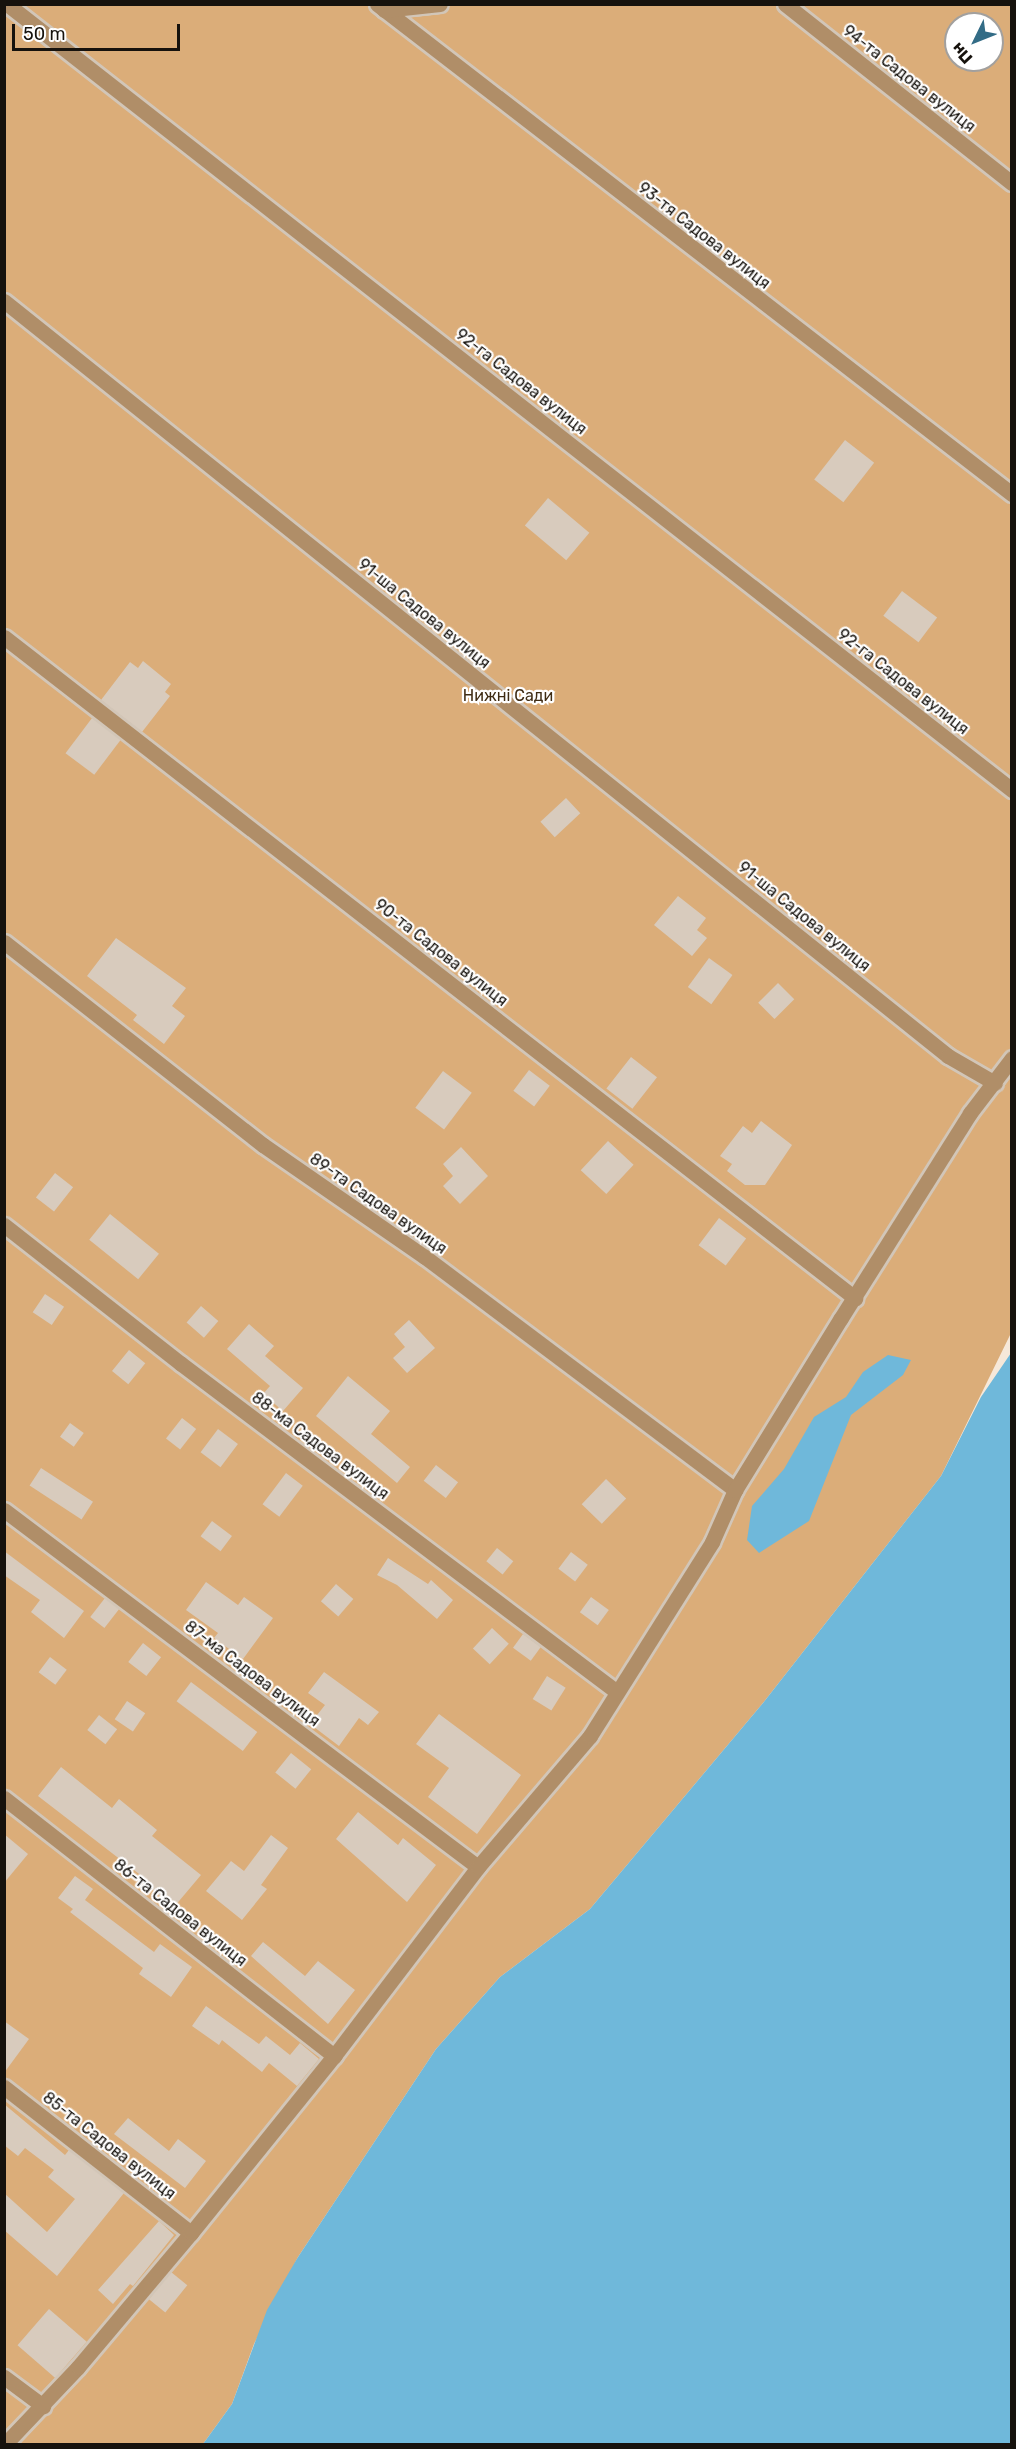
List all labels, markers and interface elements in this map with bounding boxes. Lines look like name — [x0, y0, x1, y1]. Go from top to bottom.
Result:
scale bar — [15, 12, 183, 50]
north arrow — [944, 12, 1004, 72]
street label: 94-та Садова вулиця — [839, 21, 979, 137]
text: 50 m — [23, 23, 66, 45]
text: Пн — [947, 39, 976, 68]
street label: 93-тя Садова вулиця — [634, 178, 774, 294]
street label: 92-га Садова вулиця — [452, 325, 590, 439]
street label: 91-ша Садова вулиця — [354, 555, 494, 673]
street label: 92-га Садова вулиця — [834, 625, 972, 739]
park label: Нижні Сади — [463, 686, 553, 706]
street label: 91-ша Садова вулиця — [734, 858, 874, 976]
street label: 90-та Садова вулиця — [371, 895, 511, 1011]
street label: 89-та Садова вулиця — [306, 1149, 450, 1259]
street label: 88-ма Садова вулиця — [248, 1388, 392, 1504]
street label: 87-ма Садова вулиця — [181, 1617, 323, 1731]
street label: 86-та Садова вулиця — [110, 1855, 250, 1971]
street label: 85-та Садова вулиця — [39, 2088, 179, 2204]

